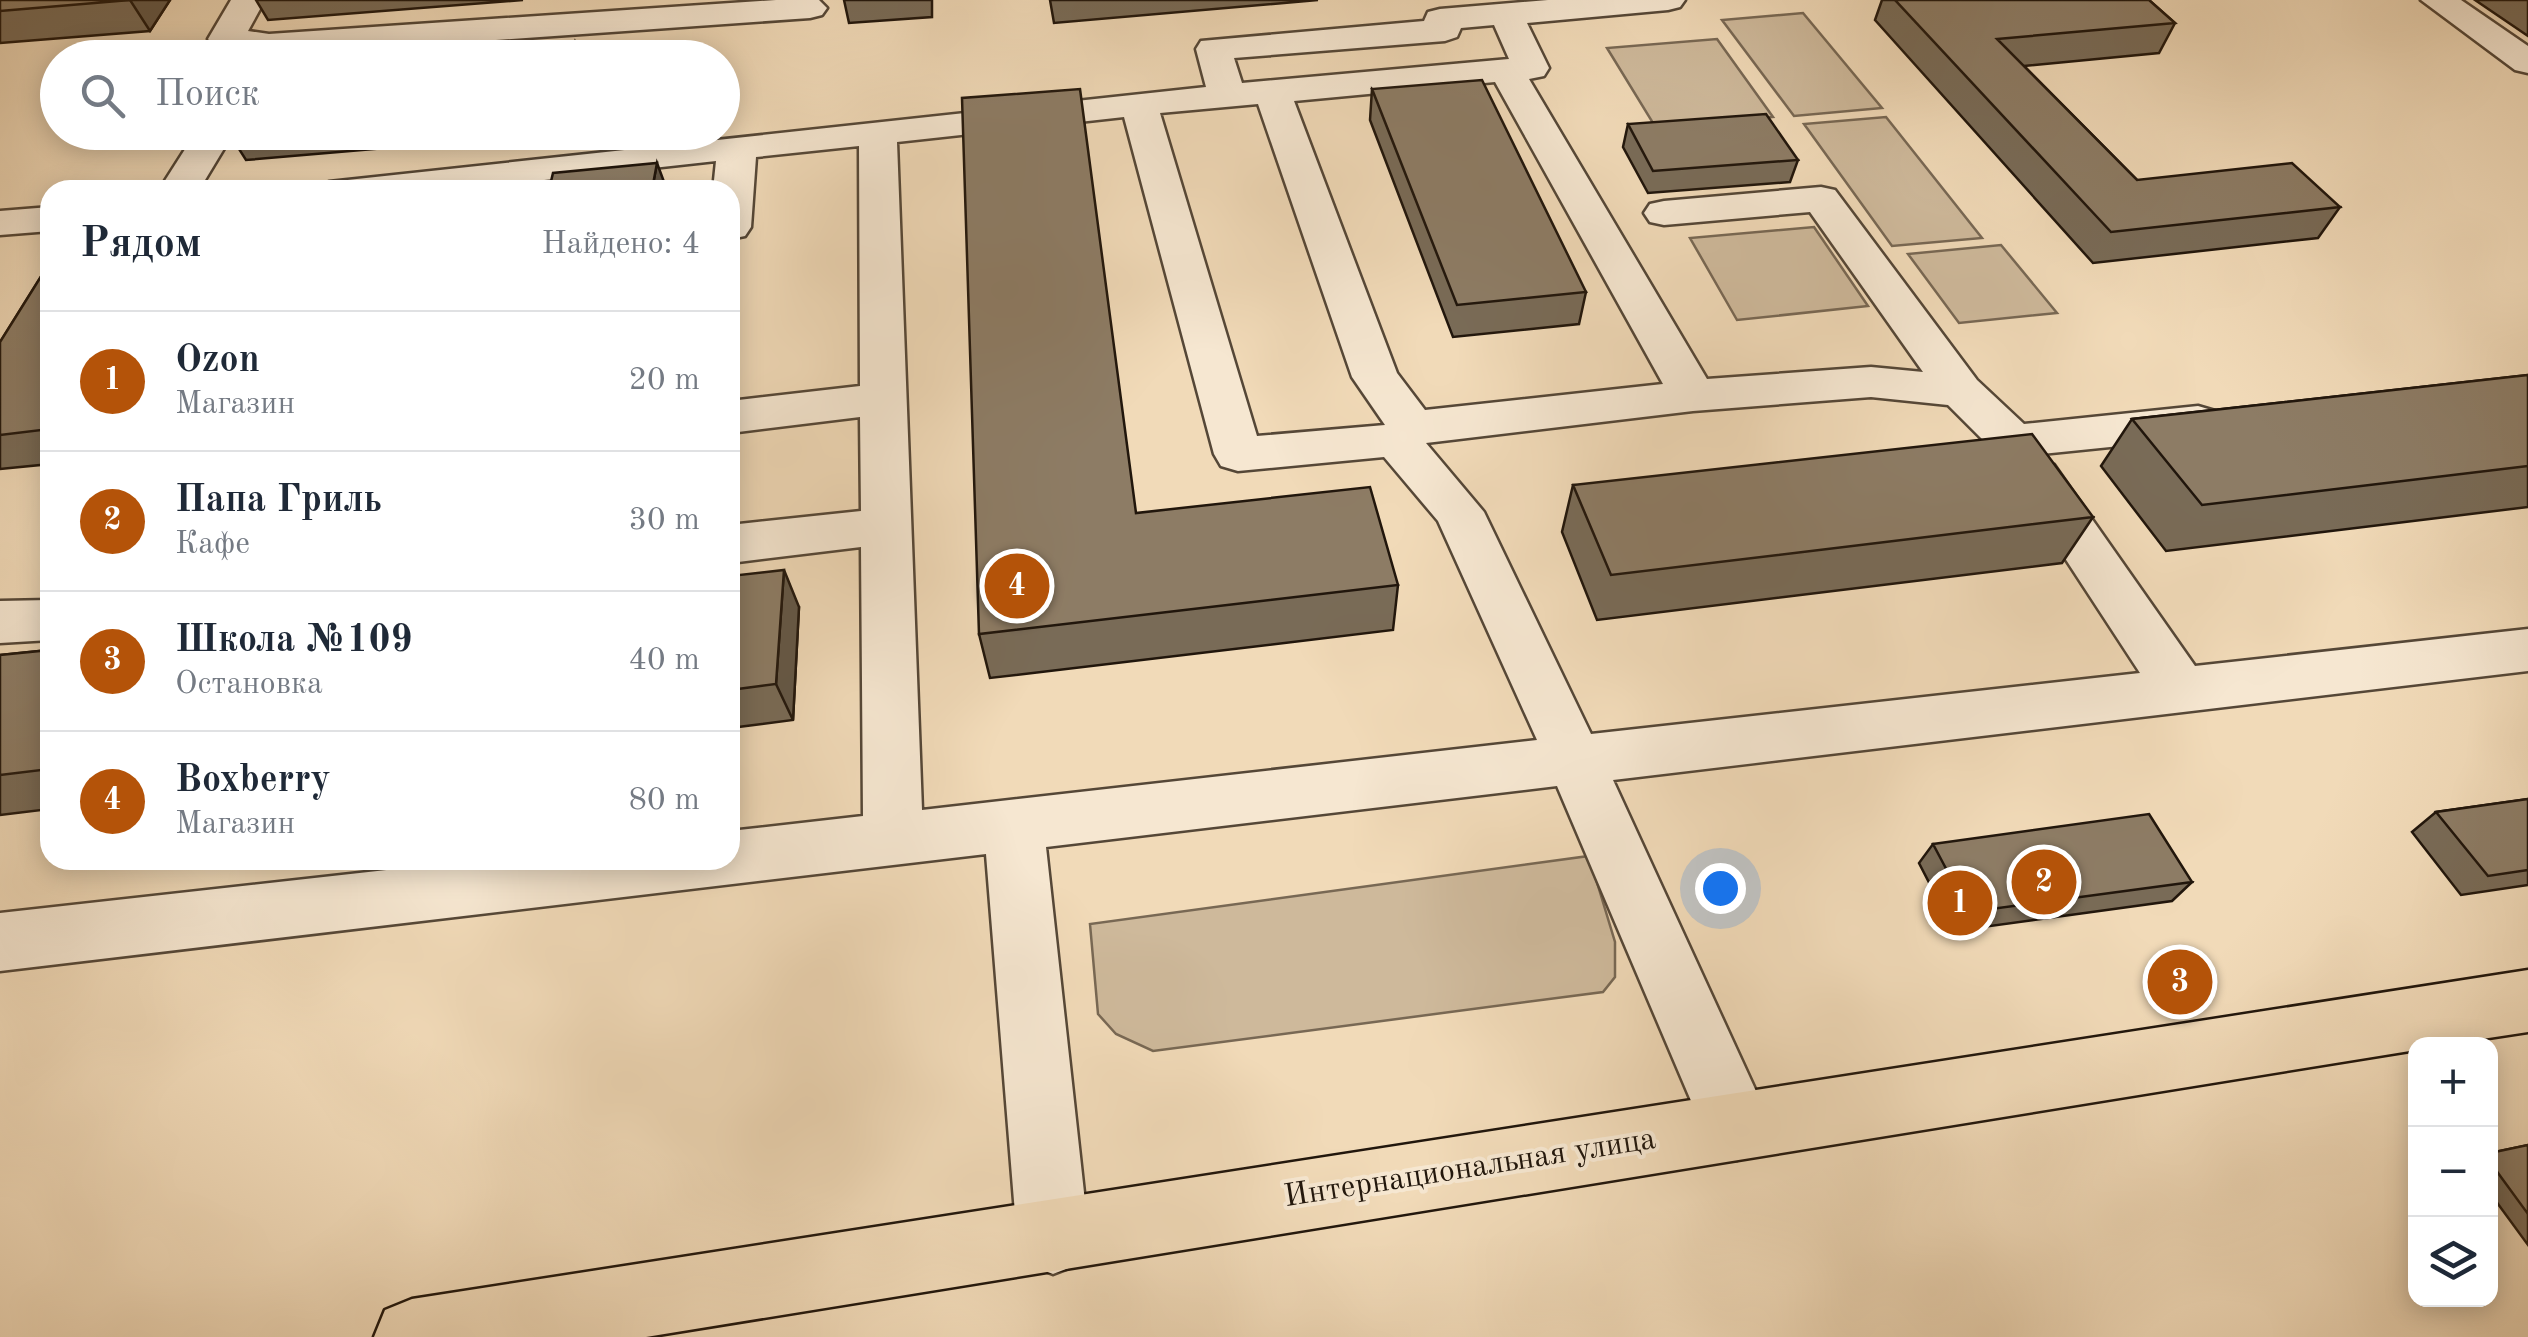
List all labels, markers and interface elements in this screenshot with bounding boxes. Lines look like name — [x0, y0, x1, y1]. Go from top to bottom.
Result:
search box — [40, 40, 740, 150]
icon: search — [75, 68, 130, 123]
text: Поиск — [155, 76, 260, 114]
text: Рядом — [80, 224, 202, 266]
text: Найдено: 4 — [541, 229, 700, 261]
text: Ozon — [175, 342, 260, 380]
text: 1 — [103, 365, 122, 397]
text: 20 m — [629, 365, 700, 397]
text: Магазин — [175, 389, 295, 421]
text: Папа Гриль — [175, 482, 382, 520]
text: 2 — [103, 505, 122, 537]
text: 30 m — [629, 505, 700, 537]
text: Кафе — [175, 529, 250, 561]
pin: 4 — [984, 548, 1050, 624]
text: Школа №109 — [175, 622, 413, 660]
text: 3 — [103, 645, 122, 677]
text: 40 m — [629, 645, 700, 677]
text: Остановка — [175, 669, 323, 701]
text: Boxberry — [175, 762, 331, 800]
text: 4 — [103, 785, 122, 817]
text: 80 m — [629, 785, 700, 817]
text: Магазин — [175, 809, 295, 841]
pin: 2 — [2012, 844, 2076, 920]
your location — [1695, 863, 1746, 914]
pin: 1 — [1928, 866, 1992, 940]
pin: 3 — [2148, 944, 2212, 1020]
map controls — [2408, 1037, 2498, 1307]
button: + — [2408, 1037, 2498, 1127]
street label: Интернациональная улица — [1282, 1124, 1658, 1214]
button: − — [2408, 1127, 2498, 1217]
button: layers — [2408, 1217, 2498, 1307]

